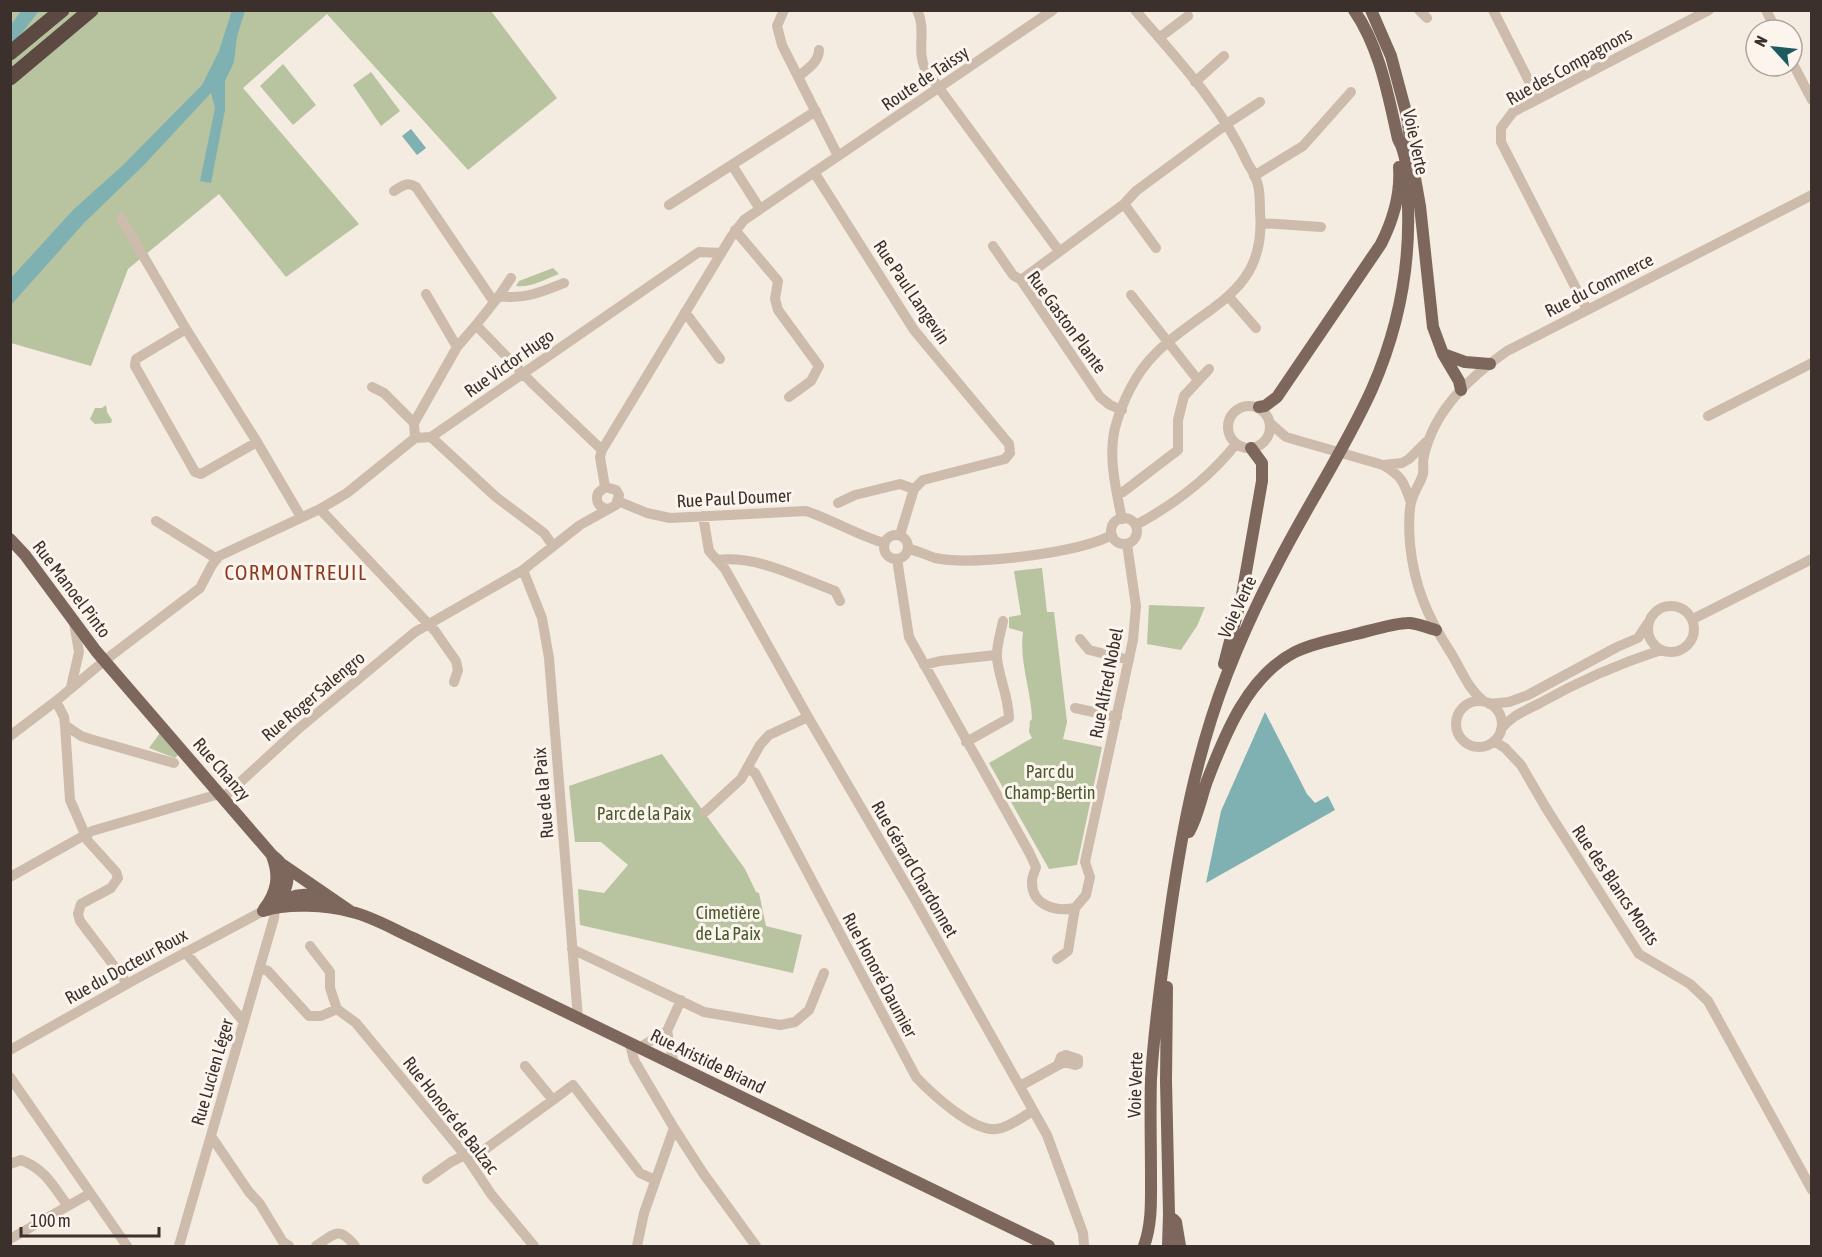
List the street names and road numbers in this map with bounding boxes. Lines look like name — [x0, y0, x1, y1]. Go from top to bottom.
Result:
street label: Rue des Compagnons — [1503, 23, 1635, 109]
street label: Route de Taissy — [878, 41, 972, 115]
street label: Voie Verte — [1399, 107, 1433, 177]
street label: Rue Paul Langevin — [870, 236, 954, 348]
street label: Rue du Commerce — [1541, 249, 1657, 321]
street label: Rue Gaston Plante — [1023, 267, 1111, 377]
street label: Rue Victor Hugo — [460, 325, 558, 401]
street label: Rue Paul Doumer — [676, 484, 793, 511]
street label: Rue Manoel Pinto — [29, 536, 115, 642]
street label: Voie Verte — [1213, 573, 1261, 641]
street label: Rue Alfred Nobel — [1085, 626, 1127, 740]
street label: Rue Roger Salengro — [257, 647, 369, 745]
street label: Rue Chanzy — [189, 733, 255, 805]
street label: Rue de la Paix — [529, 747, 557, 839]
street label: Rue Gérard Chardonnet — [867, 797, 963, 941]
street label: Rue des Blancs Monts — [1568, 821, 1664, 949]
street label: Rue Honoré Daumier — [838, 909, 922, 1042]
street label: Rue du Docteur Roux — [61, 924, 191, 1008]
street label: Rue Lucien Léger — [187, 1016, 237, 1128]
street label: Rue Aristide Briand — [647, 1024, 769, 1098]
street label: Rue Honoré de Balzac — [399, 1052, 503, 1178]
street label: Voie Verte — [1123, 1052, 1147, 1118]

